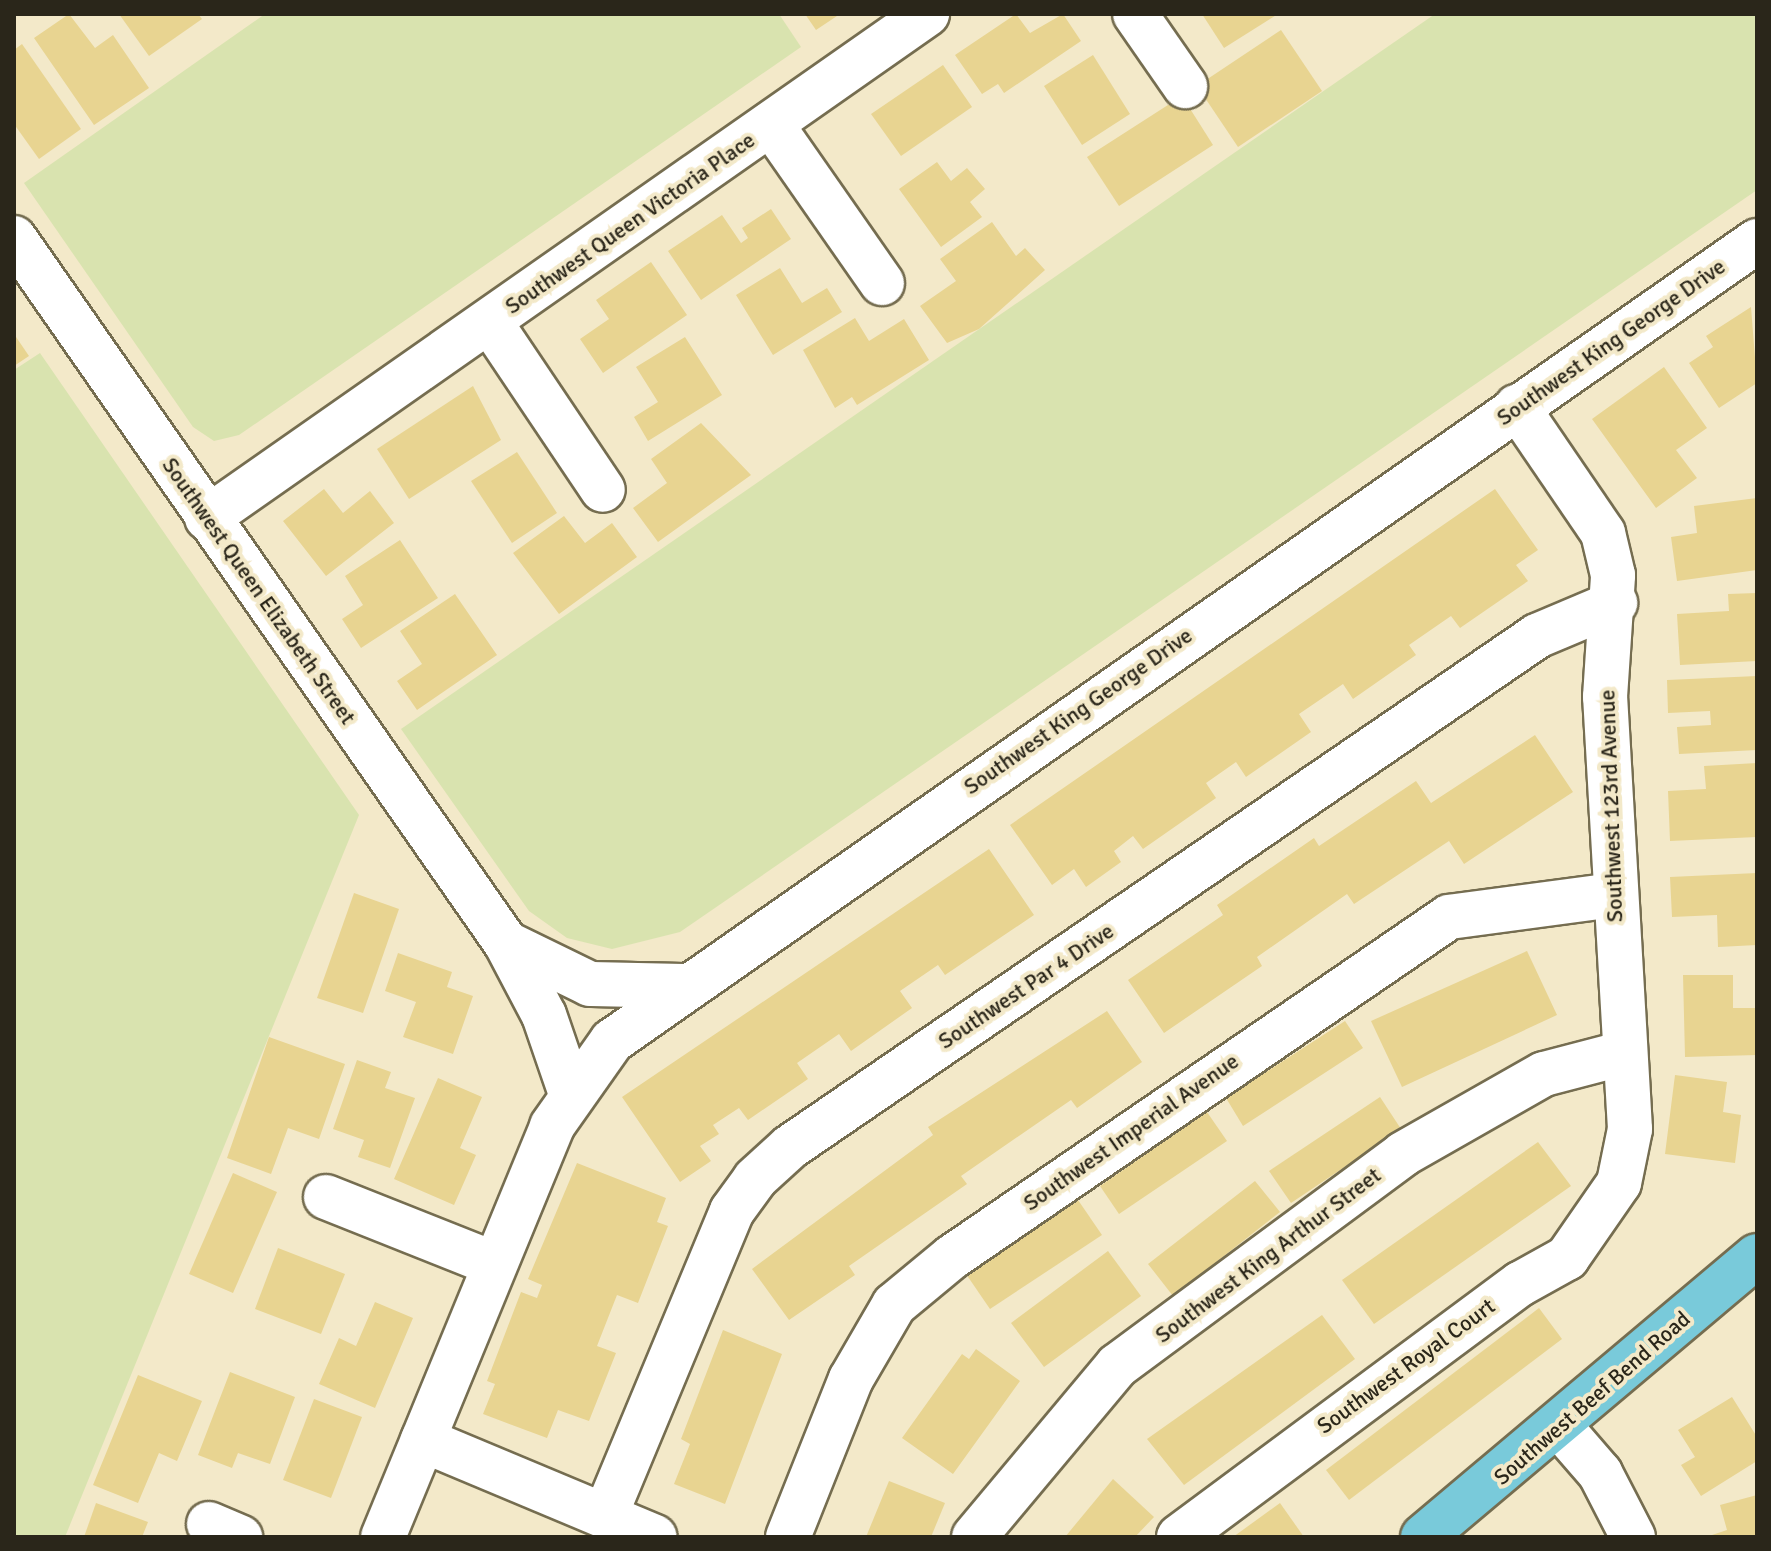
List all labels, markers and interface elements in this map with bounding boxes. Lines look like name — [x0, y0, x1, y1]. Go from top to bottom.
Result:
street label: Southwest Queen Victoria Place — [500, 127, 760, 319]
street label: Southwest King George Drive — [1492, 253, 1730, 431]
street label: Southwest Queen Elizabeth Street — [157, 453, 361, 729]
street label: Southwest King George Drive — [959, 622, 1197, 800]
street label: Southwest 123rd Avenue — [1594, 689, 1628, 923]
street label: Southwest Par 4 Drive — [933, 918, 1119, 1054]
street label: Southwest Imperial Avenue — [1019, 1048, 1243, 1216]
street label: Southwest King Arthur Street — [1150, 1162, 1386, 1348]
street label: Southwest Royal Court — [1312, 1293, 1500, 1439]
street label: Southwest Beef Bend Road — [1489, 1306, 1695, 1490]

